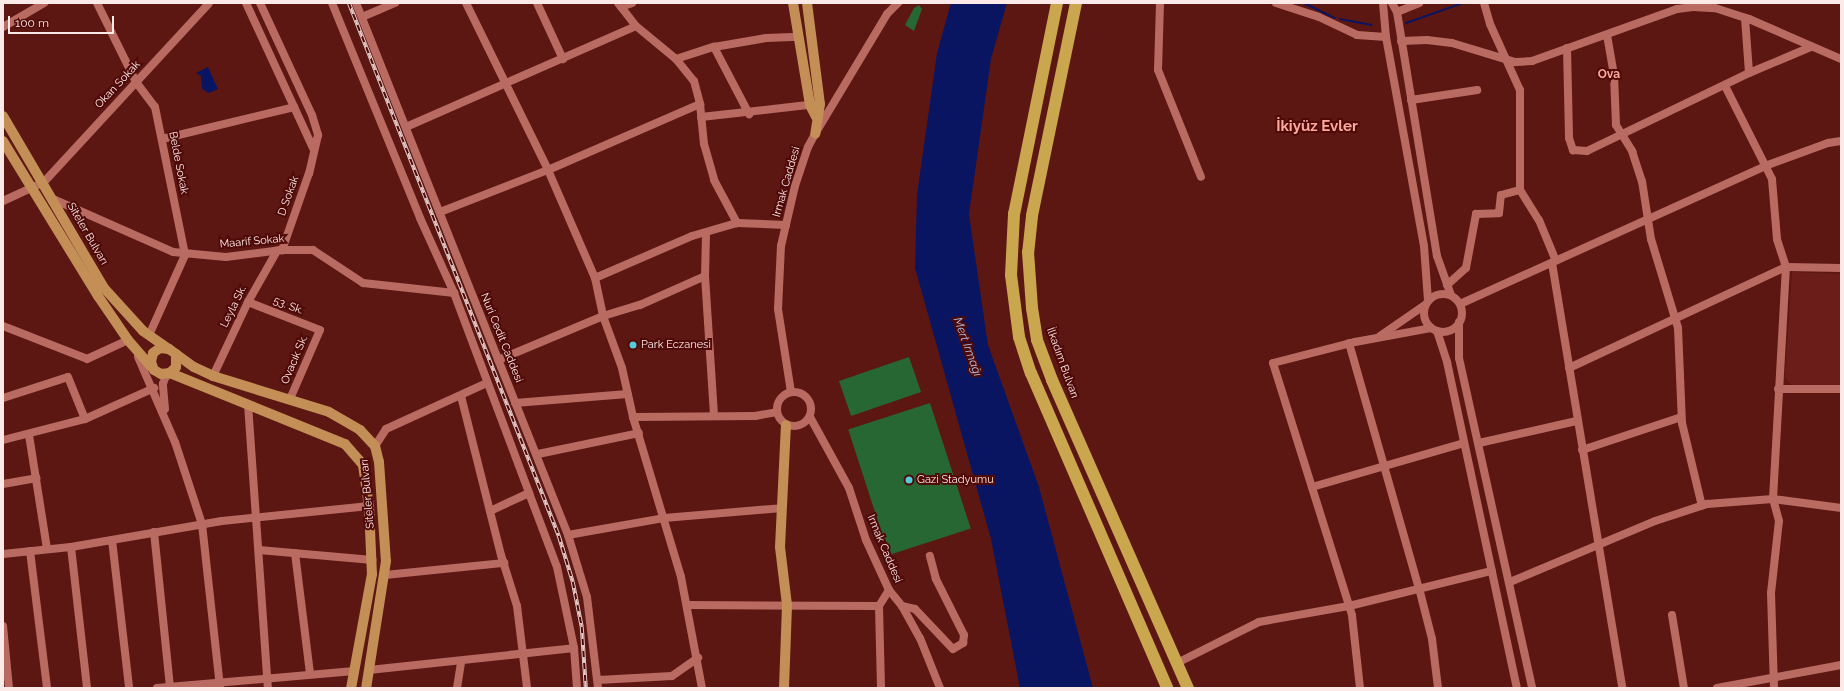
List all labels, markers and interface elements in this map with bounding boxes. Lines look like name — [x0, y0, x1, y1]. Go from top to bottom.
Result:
scale bar — [10, 8, 116, 34]
text: 100 m — [15, 16, 49, 30]
street label: Okan Sokak — [93, 59, 143, 111]
district label: Ova — [1598, 68, 1620, 82]
district label: İkiyüz Evler — [1276, 118, 1358, 136]
street label: Belde Sokak — [165, 130, 191, 196]
street label: Irmak Caddesi — [771, 145, 803, 219]
street label: D Sokak — [276, 174, 302, 218]
street label: Siteler Bulvarı — [64, 200, 110, 268]
street label: Maarif Sokak — [219, 233, 285, 251]
street label: Leyla Sk. — [218, 284, 250, 330]
street label: Nuri Cedit Caddesi — [477, 291, 525, 385]
street label: 53. Sk. — [271, 294, 305, 318]
water label: Mert Irmağı — [950, 316, 984, 378]
street label: İlkadım Bulvarı — [1043, 326, 1081, 400]
street label: Ovacık Sk. — [279, 334, 311, 386]
place label: Park Eczanesi — [641, 338, 711, 352]
marker: Park Eczanesi — [628, 340, 638, 350]
street label: Siteler Bulvarı — [358, 459, 378, 529]
place label: Gazi Stadyumu — [917, 473, 994, 487]
marker: Gazi Stadyumu — [904, 475, 914, 485]
street label: Irmak Caddesi — [864, 513, 904, 585]

